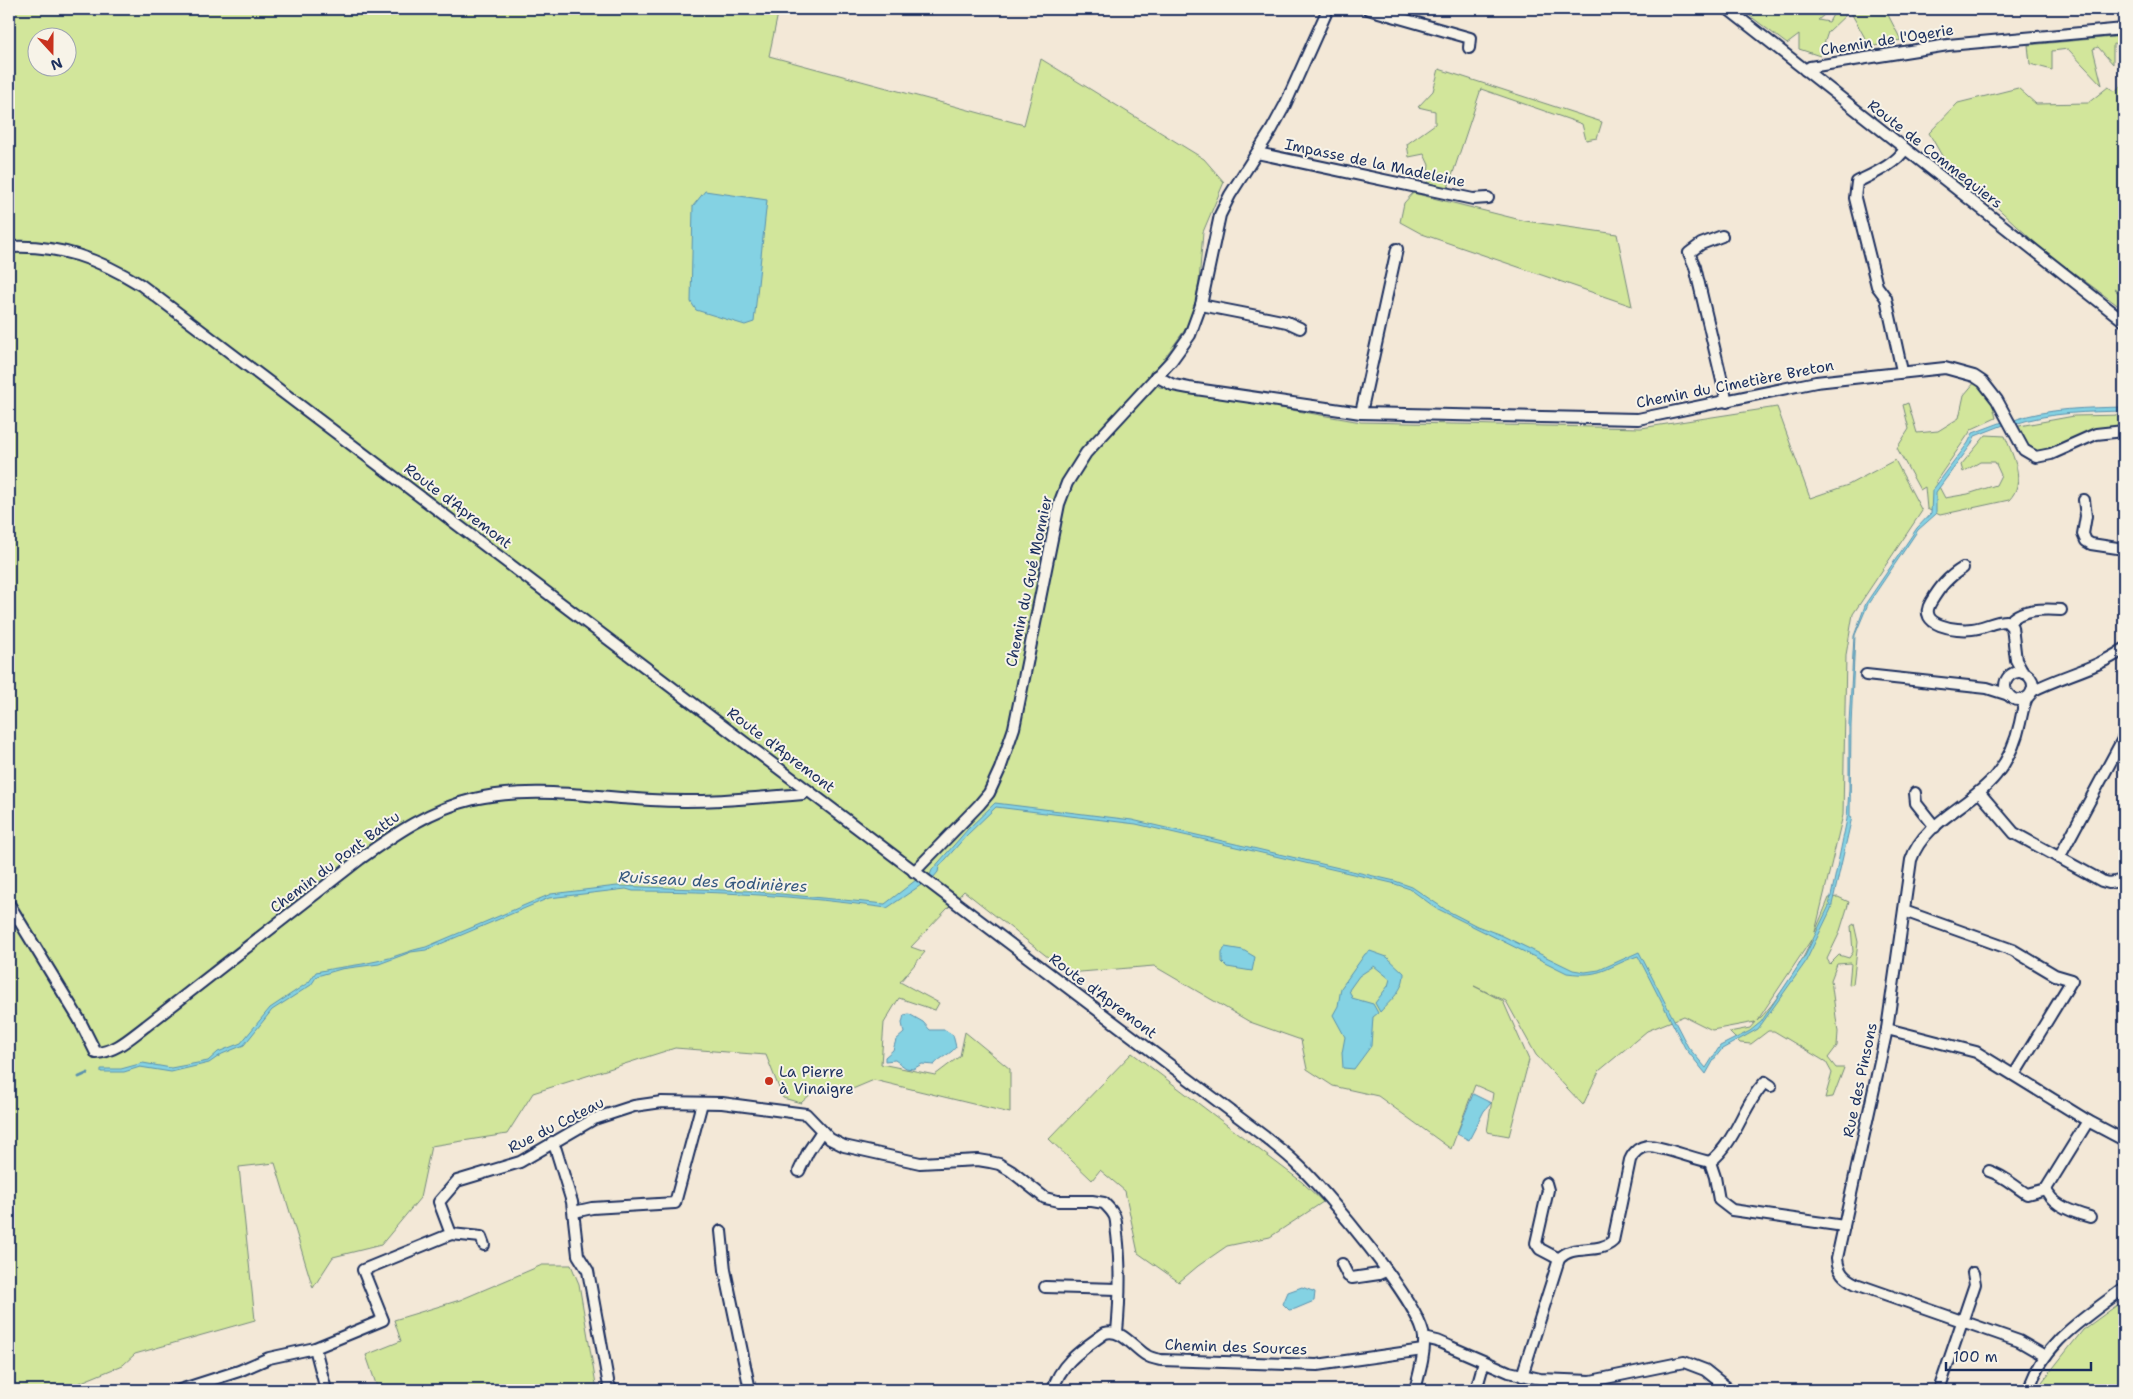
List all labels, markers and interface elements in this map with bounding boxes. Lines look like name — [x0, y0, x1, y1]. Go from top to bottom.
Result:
street label: Chemin de l'Ogerie — [1819, 20, 1955, 60]
north arrow — [28, 28, 78, 78]
text: N — [48, 54, 65, 75]
street label: Route de Commequiers — [1863, 95, 2007, 213]
street label: Impasse de la Madeleine — [1283, 134, 1467, 192]
street label: Chemin du Cimetière Breton — [1634, 355, 1836, 413]
street label: Route d'Apremont — [400, 459, 516, 553]
street label: Chemin du Gué Monnier — [1001, 493, 1057, 669]
street label: Route d'Apremont — [723, 703, 839, 797]
street label: Chemin du Pont Battu — [266, 807, 404, 917]
water label: Ruisseau des Godinières — [618, 866, 808, 897]
street label: Route d'Apremont — [1045, 949, 1161, 1043]
street label: Rue des Pinsons — [1838, 1021, 1882, 1139]
place label: La Pierre à Vinaigre — [779, 1062, 854, 1099]
marker: La Pierre à Vinaigre — [763, 1075, 775, 1087]
street label: Rue du Coteau — [505, 1092, 607, 1158]
street label: Chemin des Sources — [1164, 1335, 1308, 1359]
scale bar — [1946, 1339, 2090, 1371]
text: 100 m — [1953, 1347, 1998, 1367]

